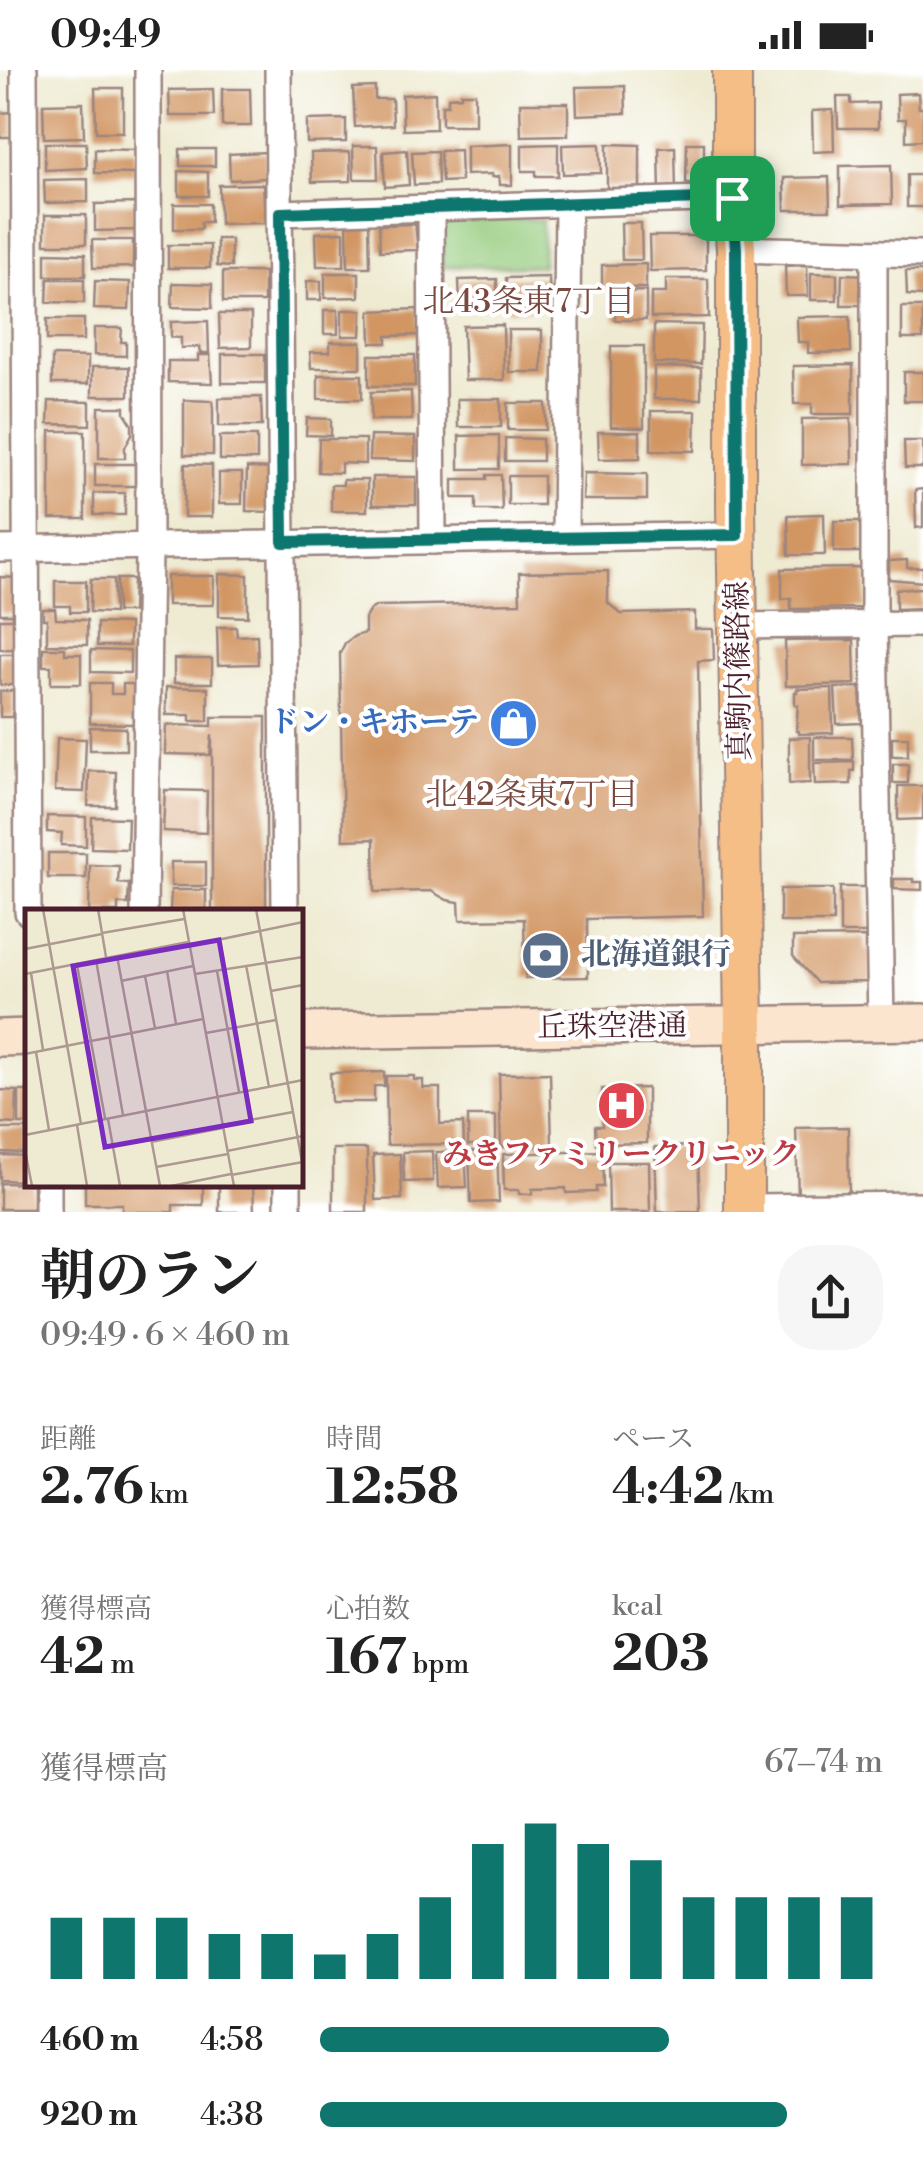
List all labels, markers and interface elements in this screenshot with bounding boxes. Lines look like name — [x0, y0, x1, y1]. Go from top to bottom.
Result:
text: 09:49 — [50, 12, 161, 59]
pin — [690, 156, 775, 241]
icon: arrive — [705, 171, 760, 226]
district label: 北43条東7丁目 — [423, 282, 635, 322]
street label: 真駒内篠路線 — [718, 581, 760, 761]
shop icon: ドン・キホーテ — [488, 697, 540, 749]
place label: ドン・キホーテ — [269, 704, 479, 742]
district label: 北42条東7丁目 — [425, 775, 639, 815]
inset map — [25, 909, 302, 1187]
bank icon: 北海道銀行 — [520, 929, 572, 981]
place label: 北海道銀行 — [581, 936, 731, 974]
street label: 丘珠空港通 — [537, 1007, 687, 1047]
hospital icon: みきファミリークリニック — [595, 1080, 647, 1132]
place label: みきファミリークリニック — [442, 1136, 800, 1174]
text: 朝のラン — [40, 1243, 260, 1312]
button: share — [778, 1245, 883, 1350]
text: 09:49 · 6 × 460 m — [40, 1315, 290, 1355]
text: 距離 — [40, 1422, 96, 1457]
text: 時間 — [326, 1422, 382, 1457]
text: ペース — [612, 1422, 695, 1457]
text: 2.76 — [40, 1457, 144, 1519]
text: 12:58 — [326, 1457, 459, 1519]
text: 4:42 — [612, 1457, 724, 1519]
text: km — [144, 1477, 189, 1512]
text: /km — [724, 1477, 774, 1512]
text: kcal — [612, 1589, 663, 1624]
text: 獲得標高 — [40, 1592, 152, 1627]
text: 心拍数 — [326, 1592, 410, 1627]
text: 203 — [612, 1624, 710, 1686]
text: 42 — [40, 1627, 105, 1689]
text: 167 — [326, 1627, 407, 1689]
text: m — [105, 1647, 135, 1682]
text: bpm — [407, 1647, 469, 1682]
text: 67–74 m — [764, 1742, 883, 1782]
text: 獲得標高 — [40, 1749, 168, 1789]
text: 460 m — [40, 2020, 139, 2060]
text: 4:58 — [200, 2020, 264, 2060]
text: 920 m — [40, 2095, 138, 2135]
text: 4:38 — [200, 2095, 264, 2135]

